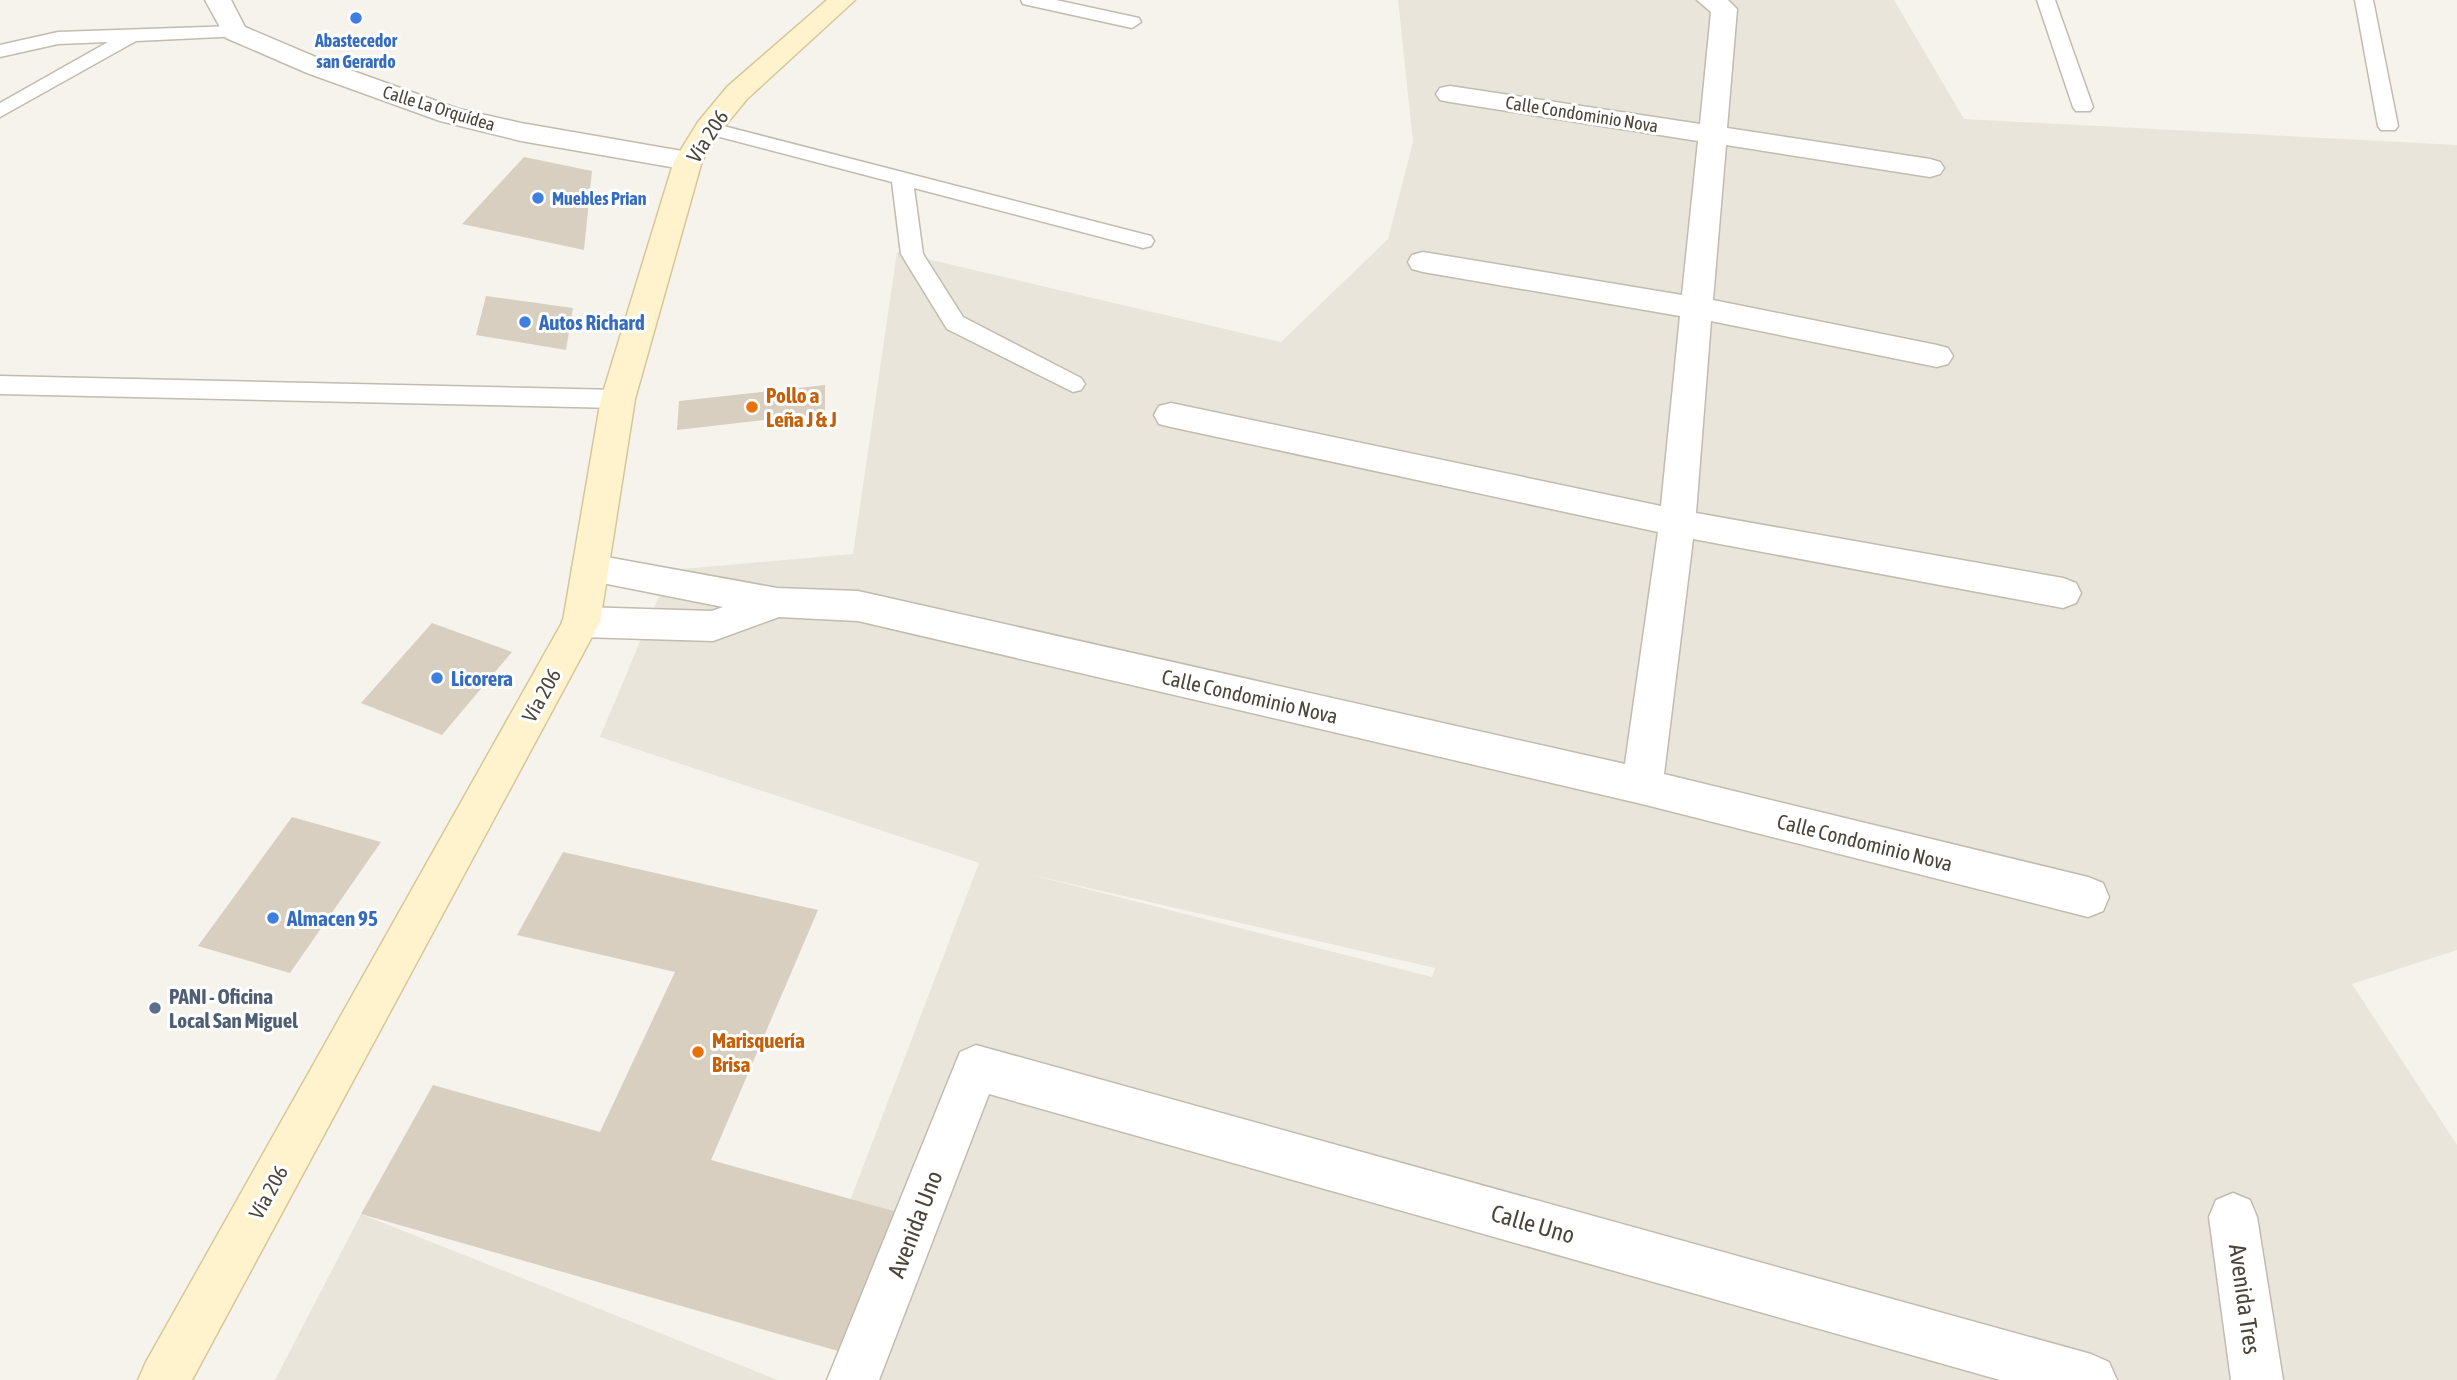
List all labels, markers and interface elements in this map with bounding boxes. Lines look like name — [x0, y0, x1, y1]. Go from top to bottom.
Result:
marker: Abastecedor san Gerardo — [348, 10, 364, 26]
place label: Abastecedor san Gerardo — [314, 30, 398, 72]
street label: Calle La Orquídea — [380, 81, 498, 135]
street label: Calle Condominio Nova — [1504, 92, 1660, 136]
street label: Vía 206 — [681, 105, 733, 167]
place label: Muebles Prian — [552, 188, 647, 209]
marker: Muebles Prian — [530, 190, 546, 206]
place label: Autos Richard — [538, 310, 645, 334]
marker: Autos Richard — [517, 314, 533, 330]
place label: Pollo a Leña J & J — [766, 383, 837, 431]
marker: Pollo a Leña J & J — [744, 399, 760, 415]
street label: Vía 206 — [517, 664, 565, 726]
street label: Calle Condominio Nova — [1160, 664, 1340, 728]
place label: Licorera — [451, 666, 513, 690]
marker: Licorera — [429, 670, 445, 686]
street label: Calle Condominio Nova — [1775, 809, 1955, 875]
place label: Almacen 95 — [286, 906, 378, 930]
marker: Almacen 95 — [265, 910, 281, 926]
place label: PANI - Oficina Local San Miguel — [169, 984, 298, 1032]
marker: PANI - Oficina Local San Miguel — [147, 1000, 163, 1016]
place label: Marisquería Brisa — [712, 1028, 805, 1076]
marker: Marisquería Brisa — [690, 1044, 706, 1060]
street label: Vía 206 — [244, 1161, 292, 1223]
street label: Avenida Uno — [882, 1167, 948, 1281]
street label: Calle Uno — [1488, 1199, 1578, 1249]
street label: Avenida Tres — [2224, 1242, 2266, 1356]

